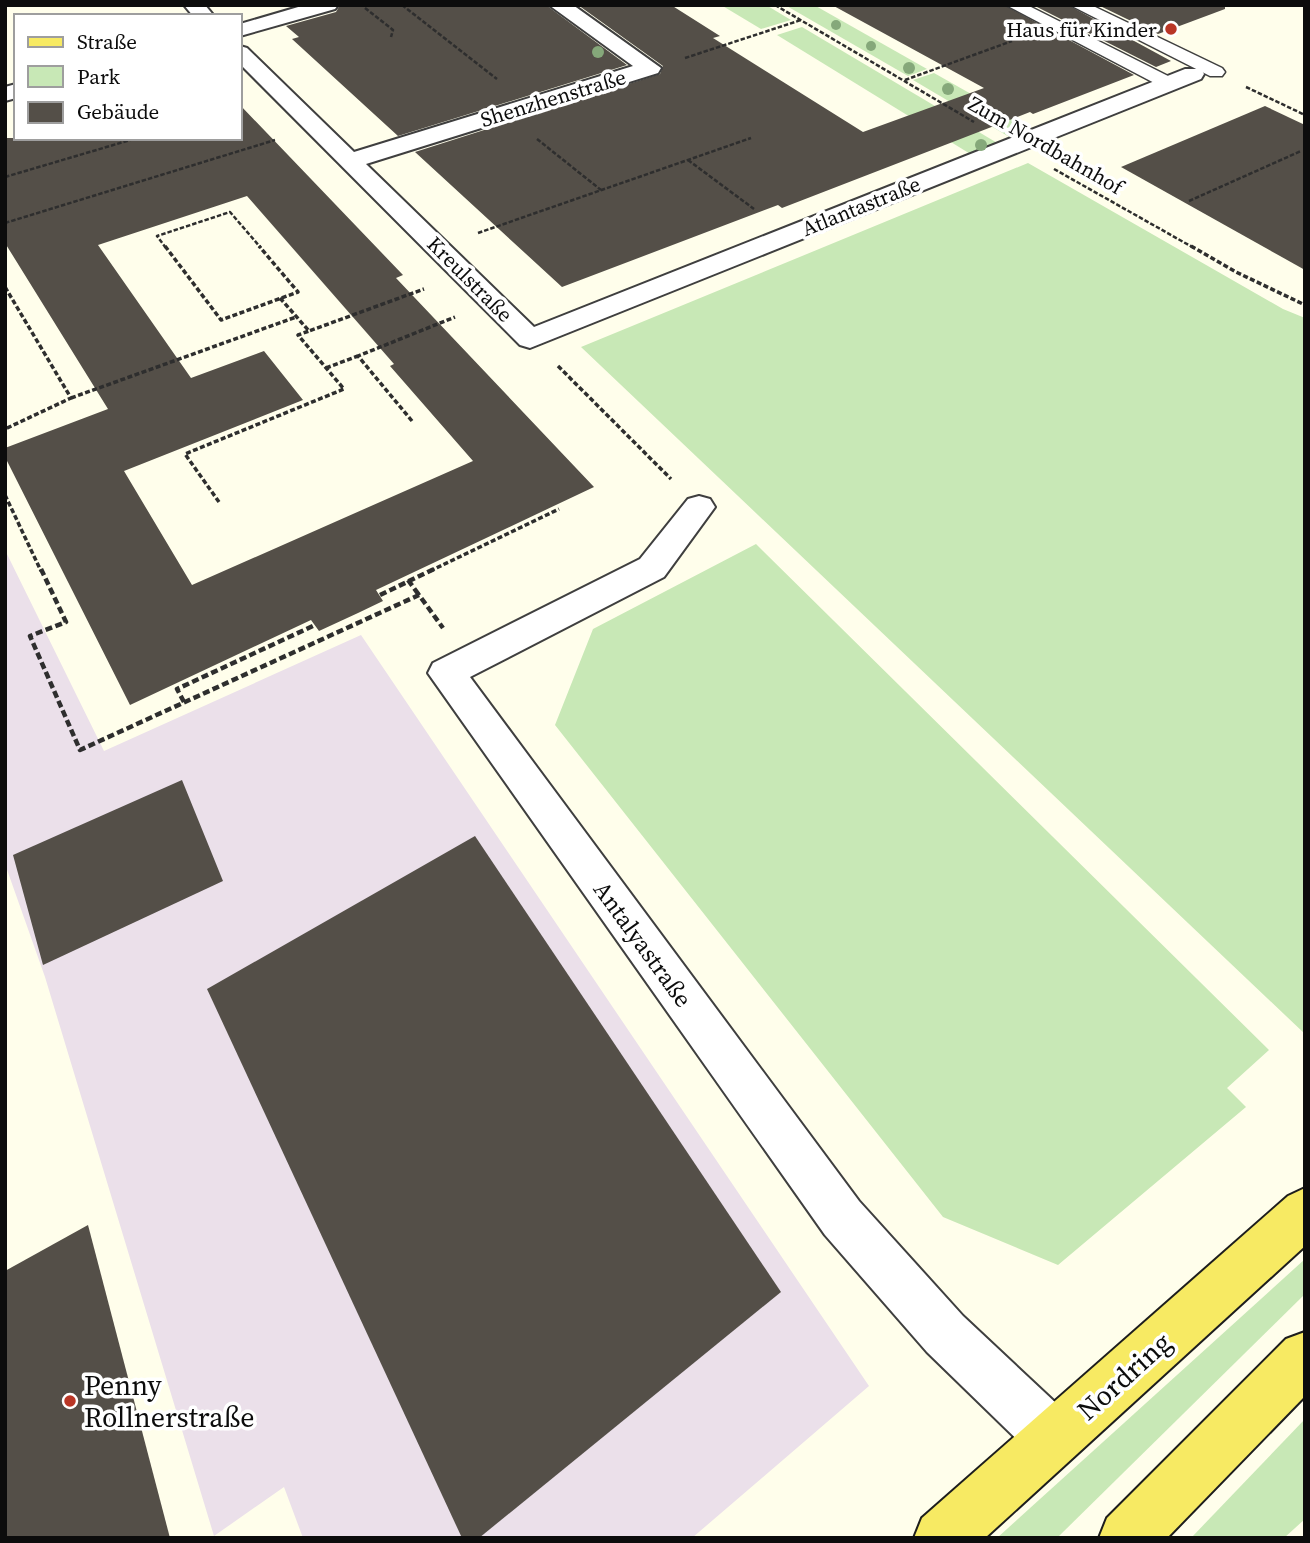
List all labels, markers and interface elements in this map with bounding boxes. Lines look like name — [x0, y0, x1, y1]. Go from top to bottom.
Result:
legend — [14, 14, 242, 140]
place label: Haus für Kinder — [1006, 15, 1157, 44]
marker: Haus für Kinder — [1163, 21, 1179, 37]
text: Straße — [77, 27, 137, 56]
text: Park — [77, 62, 121, 91]
street label: Shenzhenstraße — [477, 62, 629, 134]
street label: Zum Nordbahnhof — [963, 89, 1130, 202]
text: Gebäude — [77, 97, 159, 126]
street label: Atlantastraße — [797, 169, 925, 243]
street label: Kreulstraße — [421, 230, 519, 328]
street label: Antalyastraße — [586, 874, 700, 1014]
street label: Nordring — [1069, 1323, 1179, 1429]
place label: Penny Rollnerstraße — [84, 1366, 254, 1436]
marker: Penny Rollnerstraße — [62, 1393, 78, 1409]

